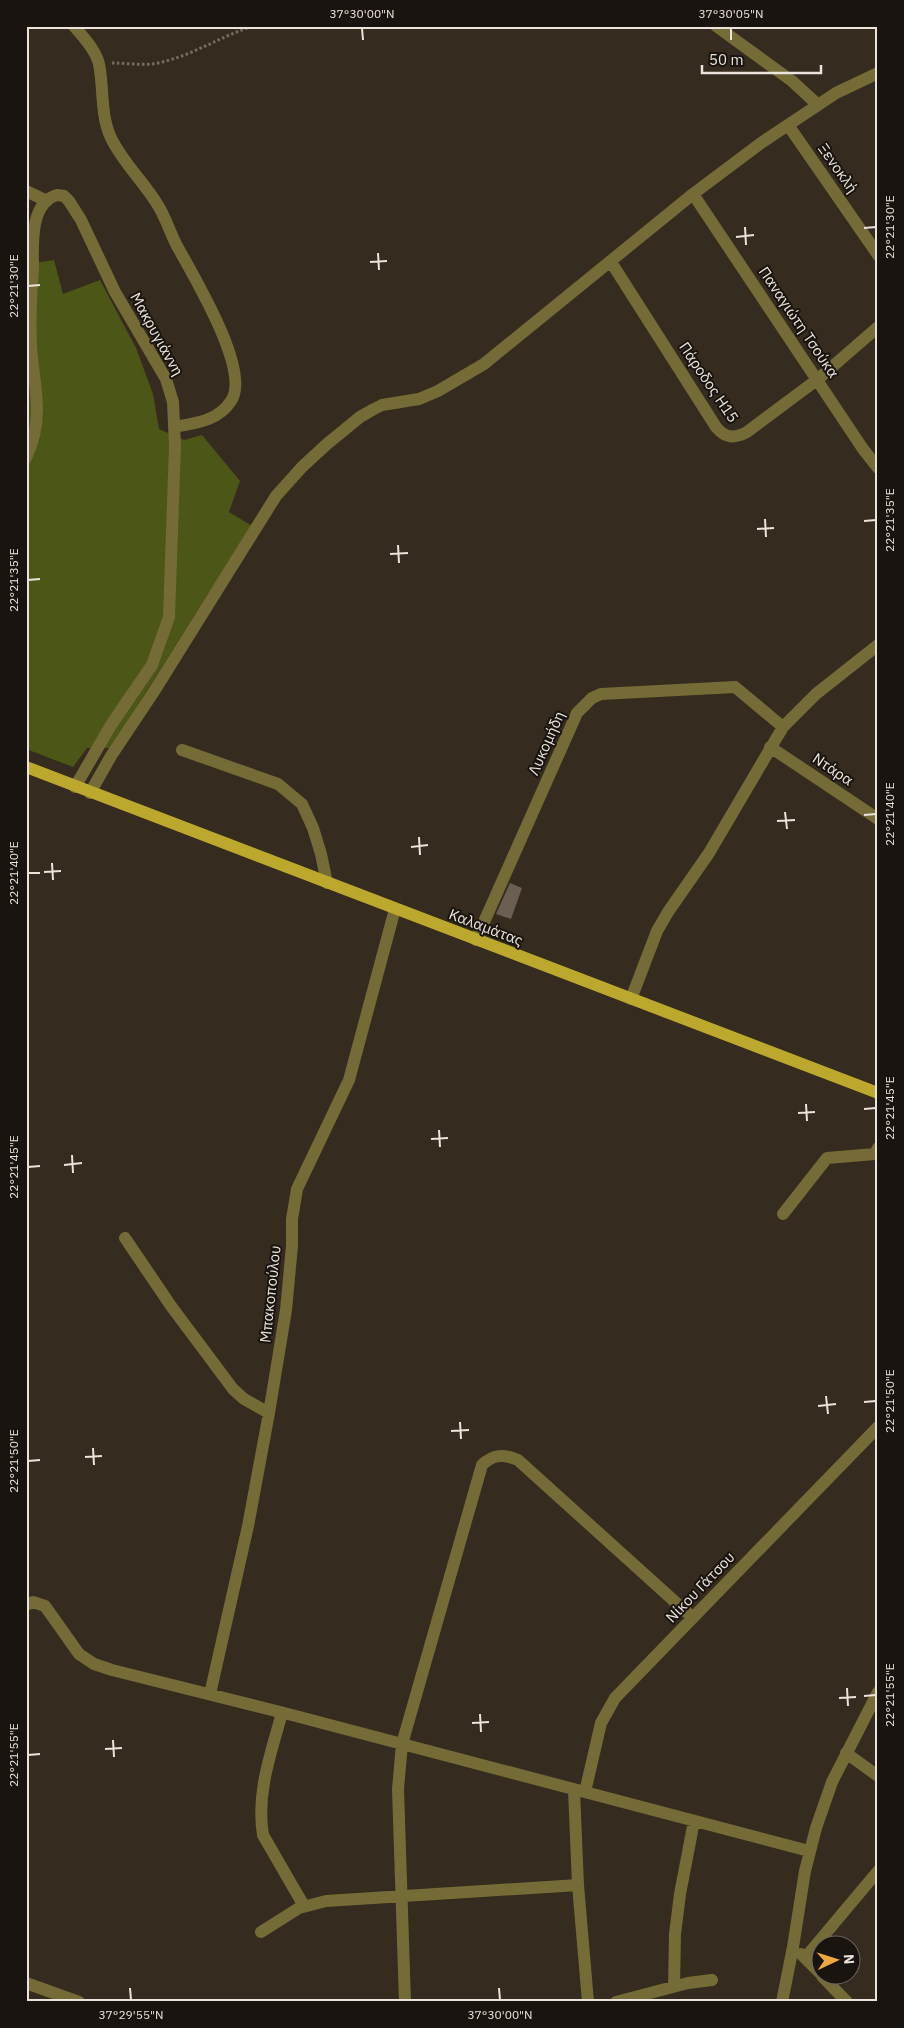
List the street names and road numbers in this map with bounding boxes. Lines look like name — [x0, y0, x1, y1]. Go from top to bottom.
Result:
street label: Ξενοκλή — [814, 139, 862, 197]
street label: Παναγιώτη Τσούκα — [755, 263, 843, 382]
street label: Μακρυγιάννη — [126, 289, 188, 379]
street label: Πάροδος Η15 — [675, 338, 743, 426]
street label: Λυκομήδη — [523, 708, 569, 778]
street label: Ντάρα — [809, 748, 857, 790]
street label: Καλαμάτας — [446, 904, 526, 950]
street label: Μπακοπούλου — [255, 1244, 285, 1344]
street label: Νίκου Γάτσου — [661, 1547, 739, 1627]

